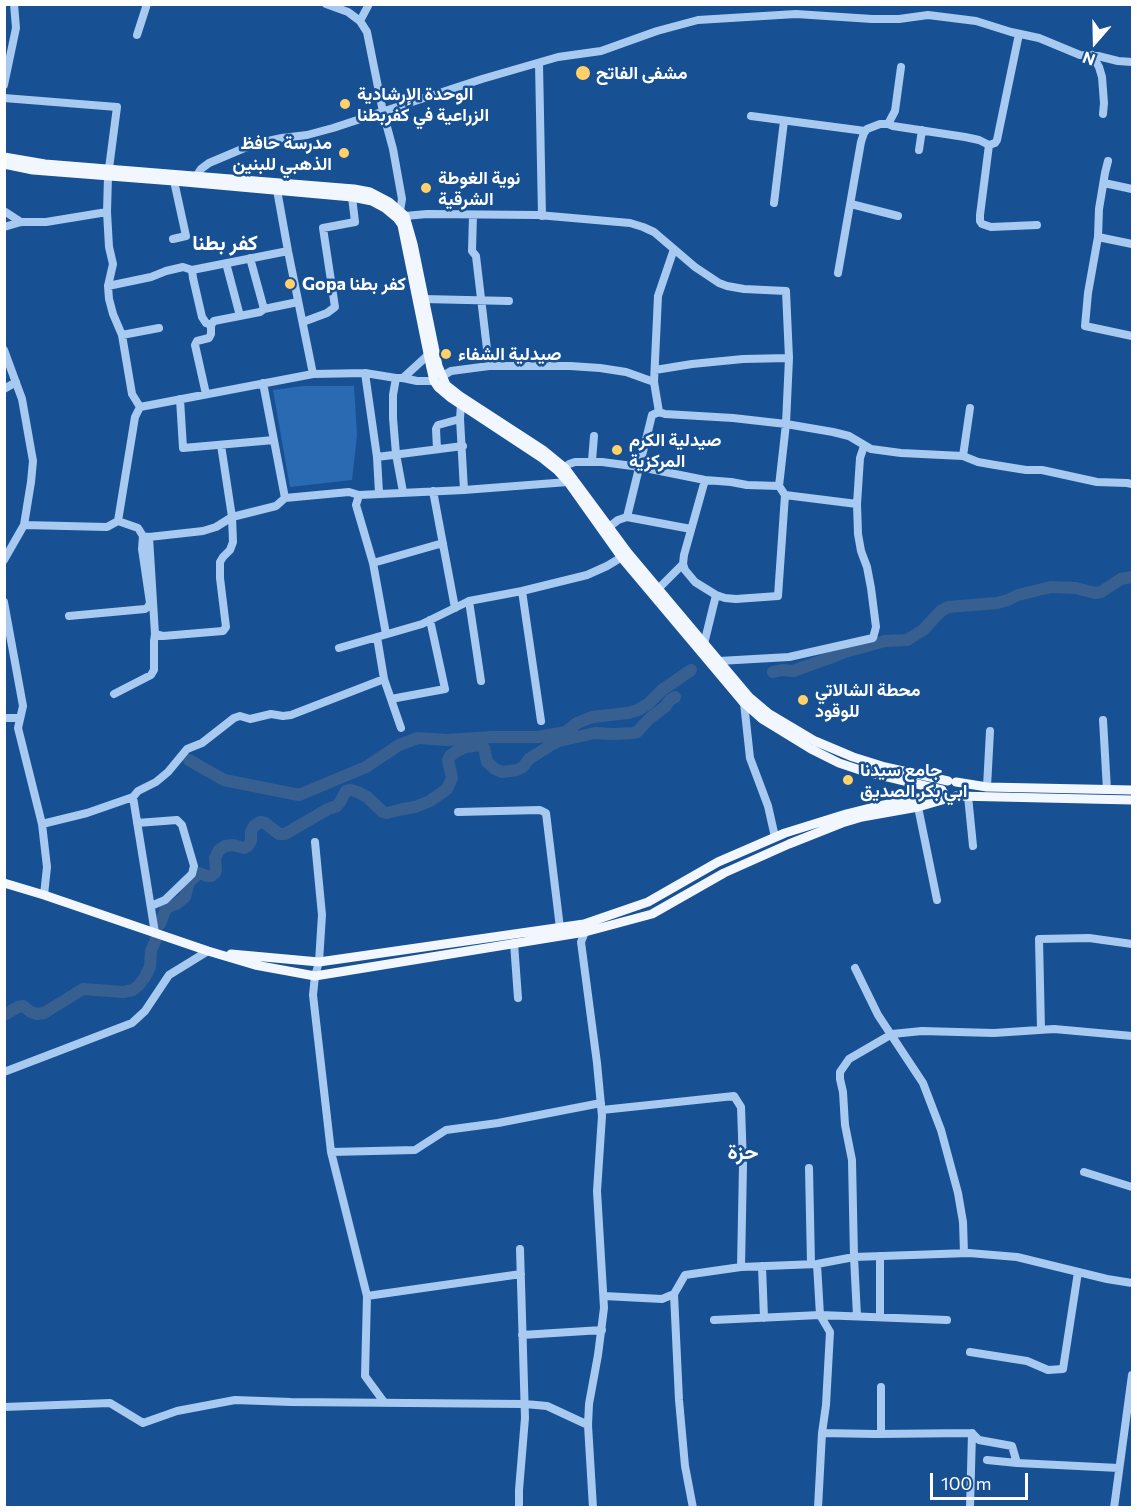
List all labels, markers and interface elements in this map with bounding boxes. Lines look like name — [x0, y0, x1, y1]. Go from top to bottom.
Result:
north arrow — [1065, 12, 1125, 72]
text: N — [1080, 48, 1098, 70]
place label: مشفى الفاتح — [596, 62, 687, 84]
marker: مشفى الفاتح — [574, 64, 592, 82]
place label: الوحدة الإرشادية الزراعية في كفربطنا — [357, 83, 489, 125]
marker: الوحدة الإرشادية الزراعية في كفربطنا — [338, 97, 352, 111]
place label: مدرسة حافظ الذهبي للبنين — [233, 132, 332, 174]
marker: مدرسة حافظ الذهبي للبنين — [337, 146, 351, 160]
place label: نوية الغوطة الشرقية — [438, 167, 520, 210]
marker: نوية الغوطة الشرقية — [419, 181, 433, 195]
district label: كفر بطنا — [192, 230, 258, 256]
place label: Gopa كفر بطنا — [302, 273, 406, 295]
marker: Gopa كفر بطنا — [283, 277, 297, 291]
place label: صيدلية الشفاء — [458, 343, 561, 365]
marker: صيدلية الشفاء — [439, 347, 453, 361]
place label: صيدلية الكرم المركزية — [629, 429, 722, 472]
marker: صيدلية الكرم المركزية — [610, 443, 624, 457]
place label: محطة الشالاتي للوقود — [815, 679, 921, 722]
marker: محطة الشالاتي للوقود — [796, 693, 810, 707]
place label: جامع سيدنا ابي بكر الصديق — [860, 759, 968, 802]
marker: جامع سيدنا ابي بكر الصديق — [841, 773, 855, 787]
district label: حزة — [727, 1139, 759, 1165]
scale bar — [933, 1461, 1030, 1499]
text: 100 m — [941, 1472, 991, 1494]

